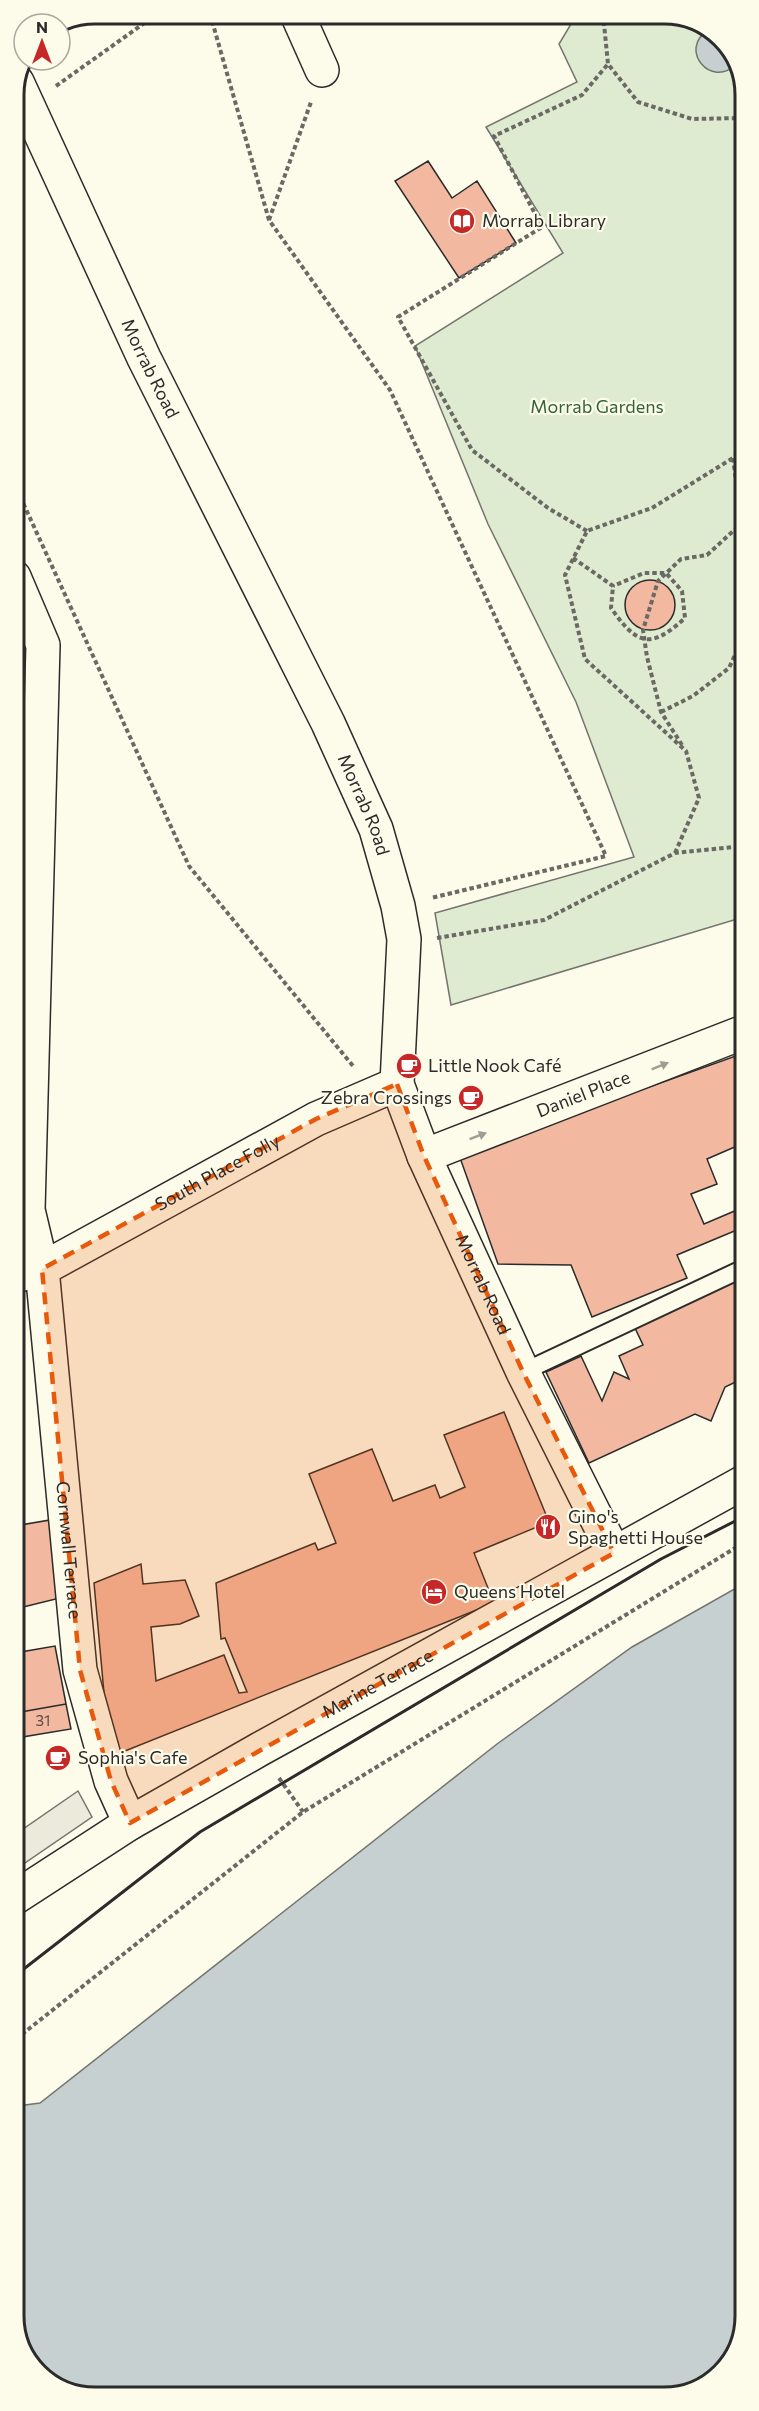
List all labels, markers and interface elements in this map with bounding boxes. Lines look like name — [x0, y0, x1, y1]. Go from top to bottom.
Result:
north arrow — [12, 12, 72, 72]
text: N — [36, 17, 48, 36]
library icon: Morrab Library — [447, 206, 477, 236]
place label: Morrab Library — [482, 209, 606, 231]
street label: Morrab Road — [117, 315, 184, 422]
park label: Morrab Gardens — [530, 395, 664, 417]
street label: Morrab Road — [334, 750, 395, 858]
cafe icon: Little Nook Café — [394, 1051, 424, 1081]
place label: Little Nook Café — [428, 1054, 561, 1076]
one-way arrow — [652, 1061, 670, 1071]
street label: Daniel Place — [533, 1065, 633, 1121]
cafe icon: Zebra Crossings — [456, 1083, 486, 1113]
place label: Zebra Crossings — [321, 1086, 452, 1108]
street label: South Place Folly — [151, 1129, 283, 1215]
one-way arrow — [469, 1130, 487, 1140]
street label: Morrab Road — [451, 1231, 516, 1338]
street label: Cornwall Terrace — [52, 1480, 87, 1620]
place label: Gino's Spaghetti House — [568, 1505, 703, 1548]
restaurant icon: Gino's Spaghetti House — [533, 1512, 563, 1542]
hotel icon: Queens Hotel — [419, 1577, 449, 1607]
place label: Queens Hotel — [454, 1580, 565, 1602]
street label: Marine Terrace — [318, 1644, 437, 1723]
house number: 31 — [36, 1711, 50, 1729]
cafe icon: Sophia's Cafe — [43, 1743, 73, 1773]
place label: Sophia's Cafe — [78, 1746, 188, 1768]

